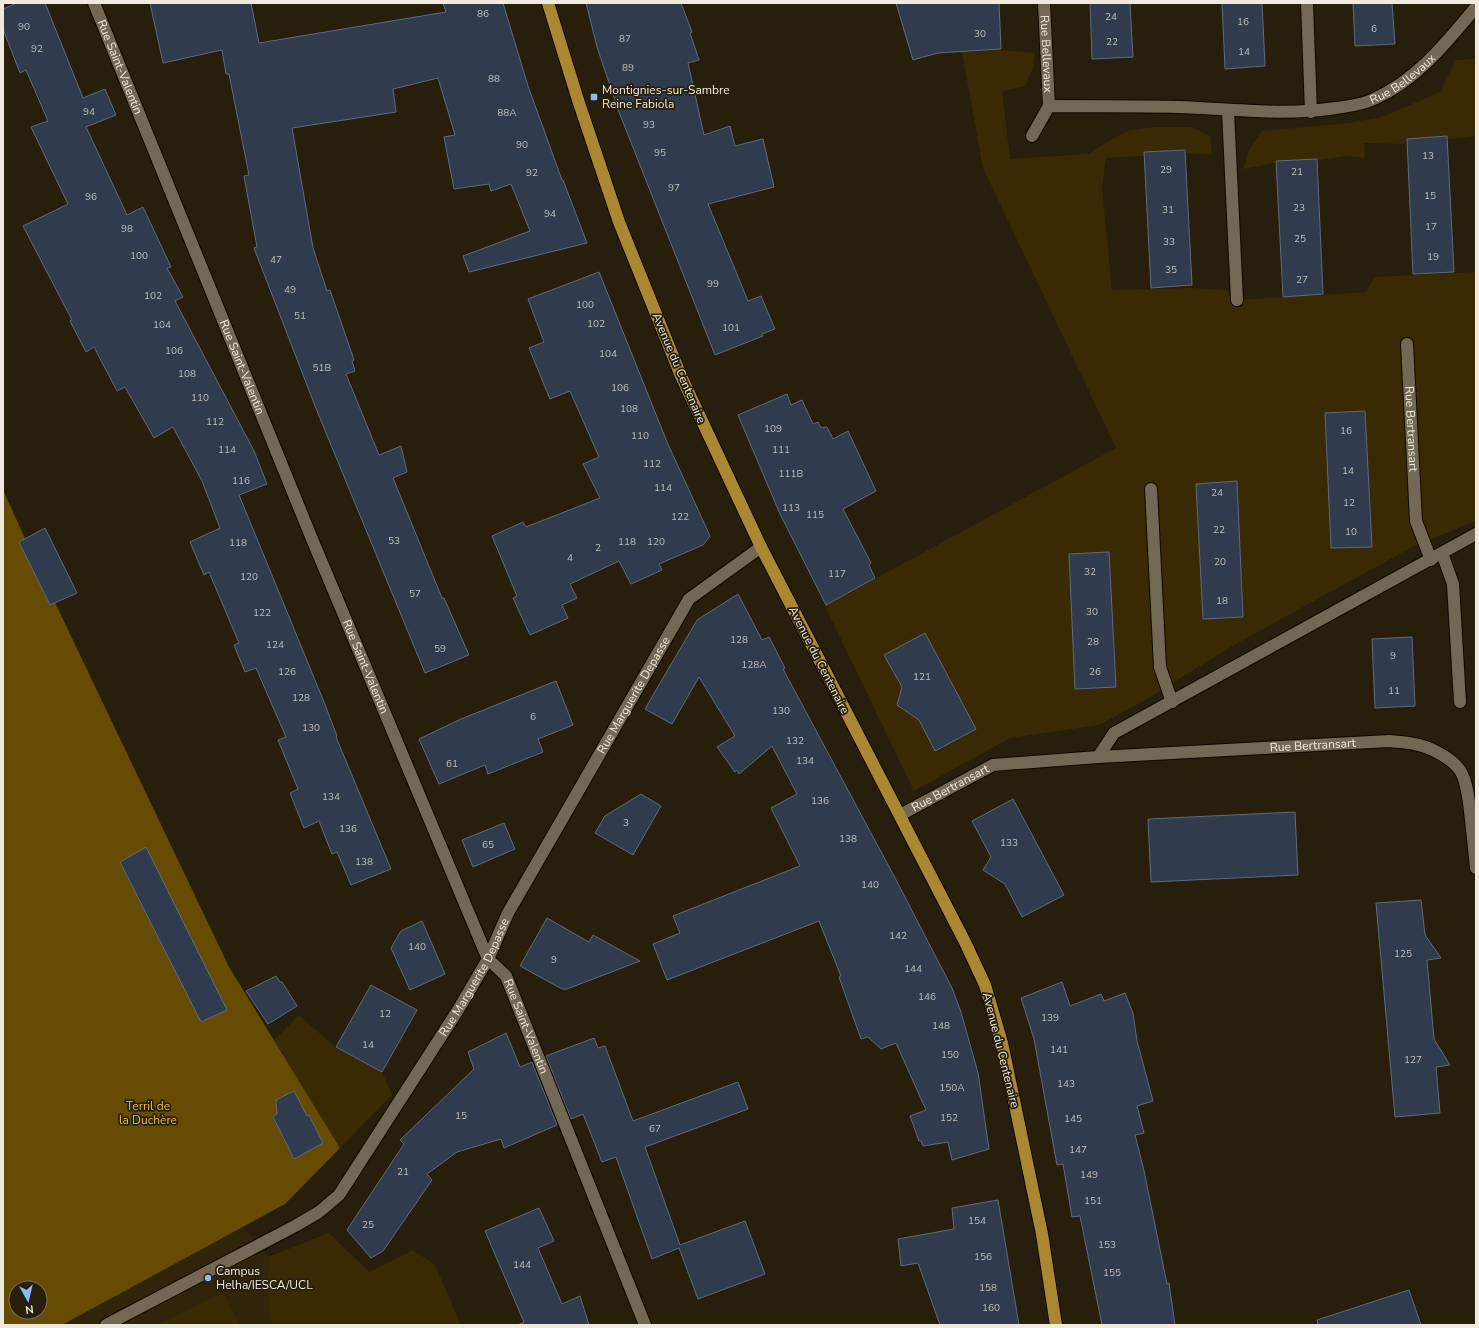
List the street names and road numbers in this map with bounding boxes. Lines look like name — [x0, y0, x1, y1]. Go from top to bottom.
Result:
street label: Rue Bellevaux — [1037, 15, 1056, 94]
street label: Rue Saint-Valentin — [94, 17, 146, 117]
street label: Rue Bellevaux — [1367, 50, 1440, 108]
street label: Avenue du Centenaire — [648, 310, 710, 426]
street label: Rue Saint-Valentin — [216, 317, 268, 417]
street label: Rue Bertransart — [1401, 386, 1422, 473]
street label: Avenue du Centenaire — [785, 603, 853, 717]
street label: Rue Saint-Valentin — [339, 617, 392, 716]
street label: Rue Marguerite Depasse — [593, 634, 674, 757]
street label: Rue Bertransart — [1269, 735, 1357, 756]
street label: Rue Bertransart — [909, 760, 993, 815]
street label: Rue Marguerite Depasse — [435, 916, 513, 1039]
street label: Rue Saint-Valentin — [500, 977, 552, 1076]
street label: Avenue du Centenaire — [979, 990, 1023, 1110]

